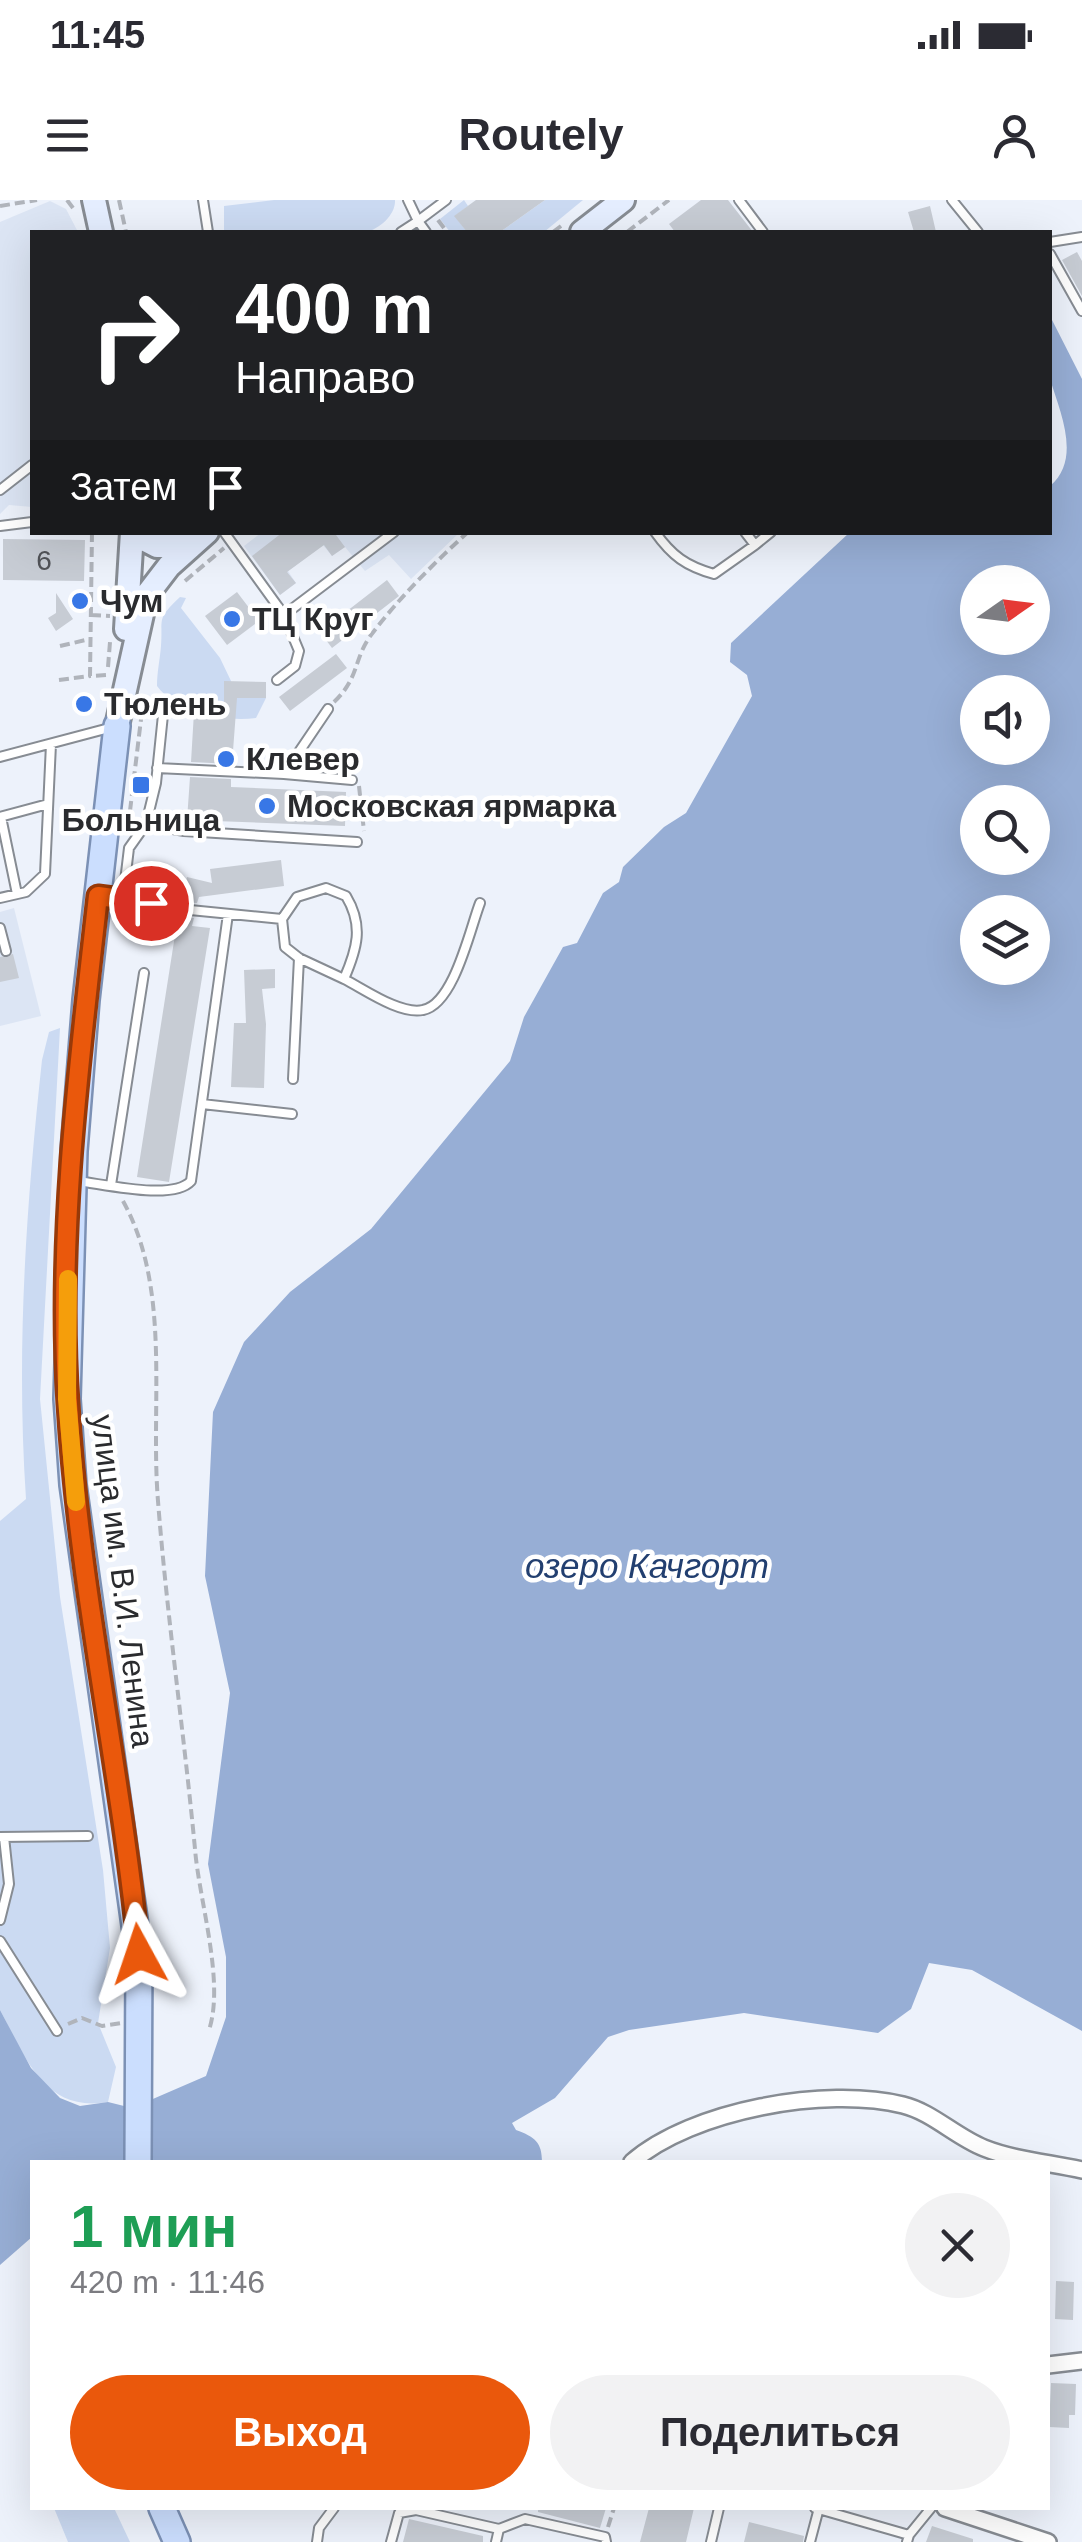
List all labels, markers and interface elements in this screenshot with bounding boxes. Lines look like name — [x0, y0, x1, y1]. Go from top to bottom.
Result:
text: 11:45 — [50, 14, 145, 56]
icon: menu — [40, 108, 95, 163]
icon: person — [987, 108, 1042, 163]
text: Routely — [458, 109, 624, 160]
icon: right — [70, 270, 200, 400]
text: 400 m — [235, 270, 433, 348]
text: Направо — [235, 352, 415, 403]
icon: arrive — [198, 460, 253, 515]
text: Затем — [70, 466, 178, 508]
house number: 6 — [36, 545, 52, 576]
north arrow — [960, 565, 1050, 655]
map controls — [960, 565, 1050, 985]
place label: Чум — [100, 583, 164, 619]
marker: Чум — [69, 590, 91, 612]
place label: ТЦ Круг — [252, 601, 374, 637]
marker: ТЦ Круг — [221, 608, 243, 630]
button: sound — [960, 675, 1050, 765]
place label: Тюлень — [104, 686, 226, 722]
marker: Тюлень — [73, 693, 95, 715]
place label: Клевер — [246, 741, 360, 777]
marker: Клевер — [215, 748, 237, 770]
marker: Больница — [130, 774, 152, 796]
button: search — [960, 785, 1050, 875]
place label: Московская ярмарка — [287, 788, 616, 824]
marker: Московская ярмарка — [256, 795, 278, 817]
place label: Больница — [62, 802, 221, 838]
pin — [109, 861, 194, 946]
icon: arrive — [124, 876, 179, 931]
button: layers — [960, 895, 1050, 985]
street label: улица им. В.И. Ленина — [85, 1412, 161, 1750]
water label: озеро Качгорт — [525, 1546, 769, 1585]
position arrow — [87, 1902, 191, 2006]
text: 1 мин — [70, 2193, 238, 2260]
button: close — [905, 2193, 1010, 2298]
text: 420 m · 11:46 — [70, 2264, 265, 2300]
button: Выход — [70, 2375, 530, 2490]
button: Поделиться — [550, 2375, 1010, 2490]

